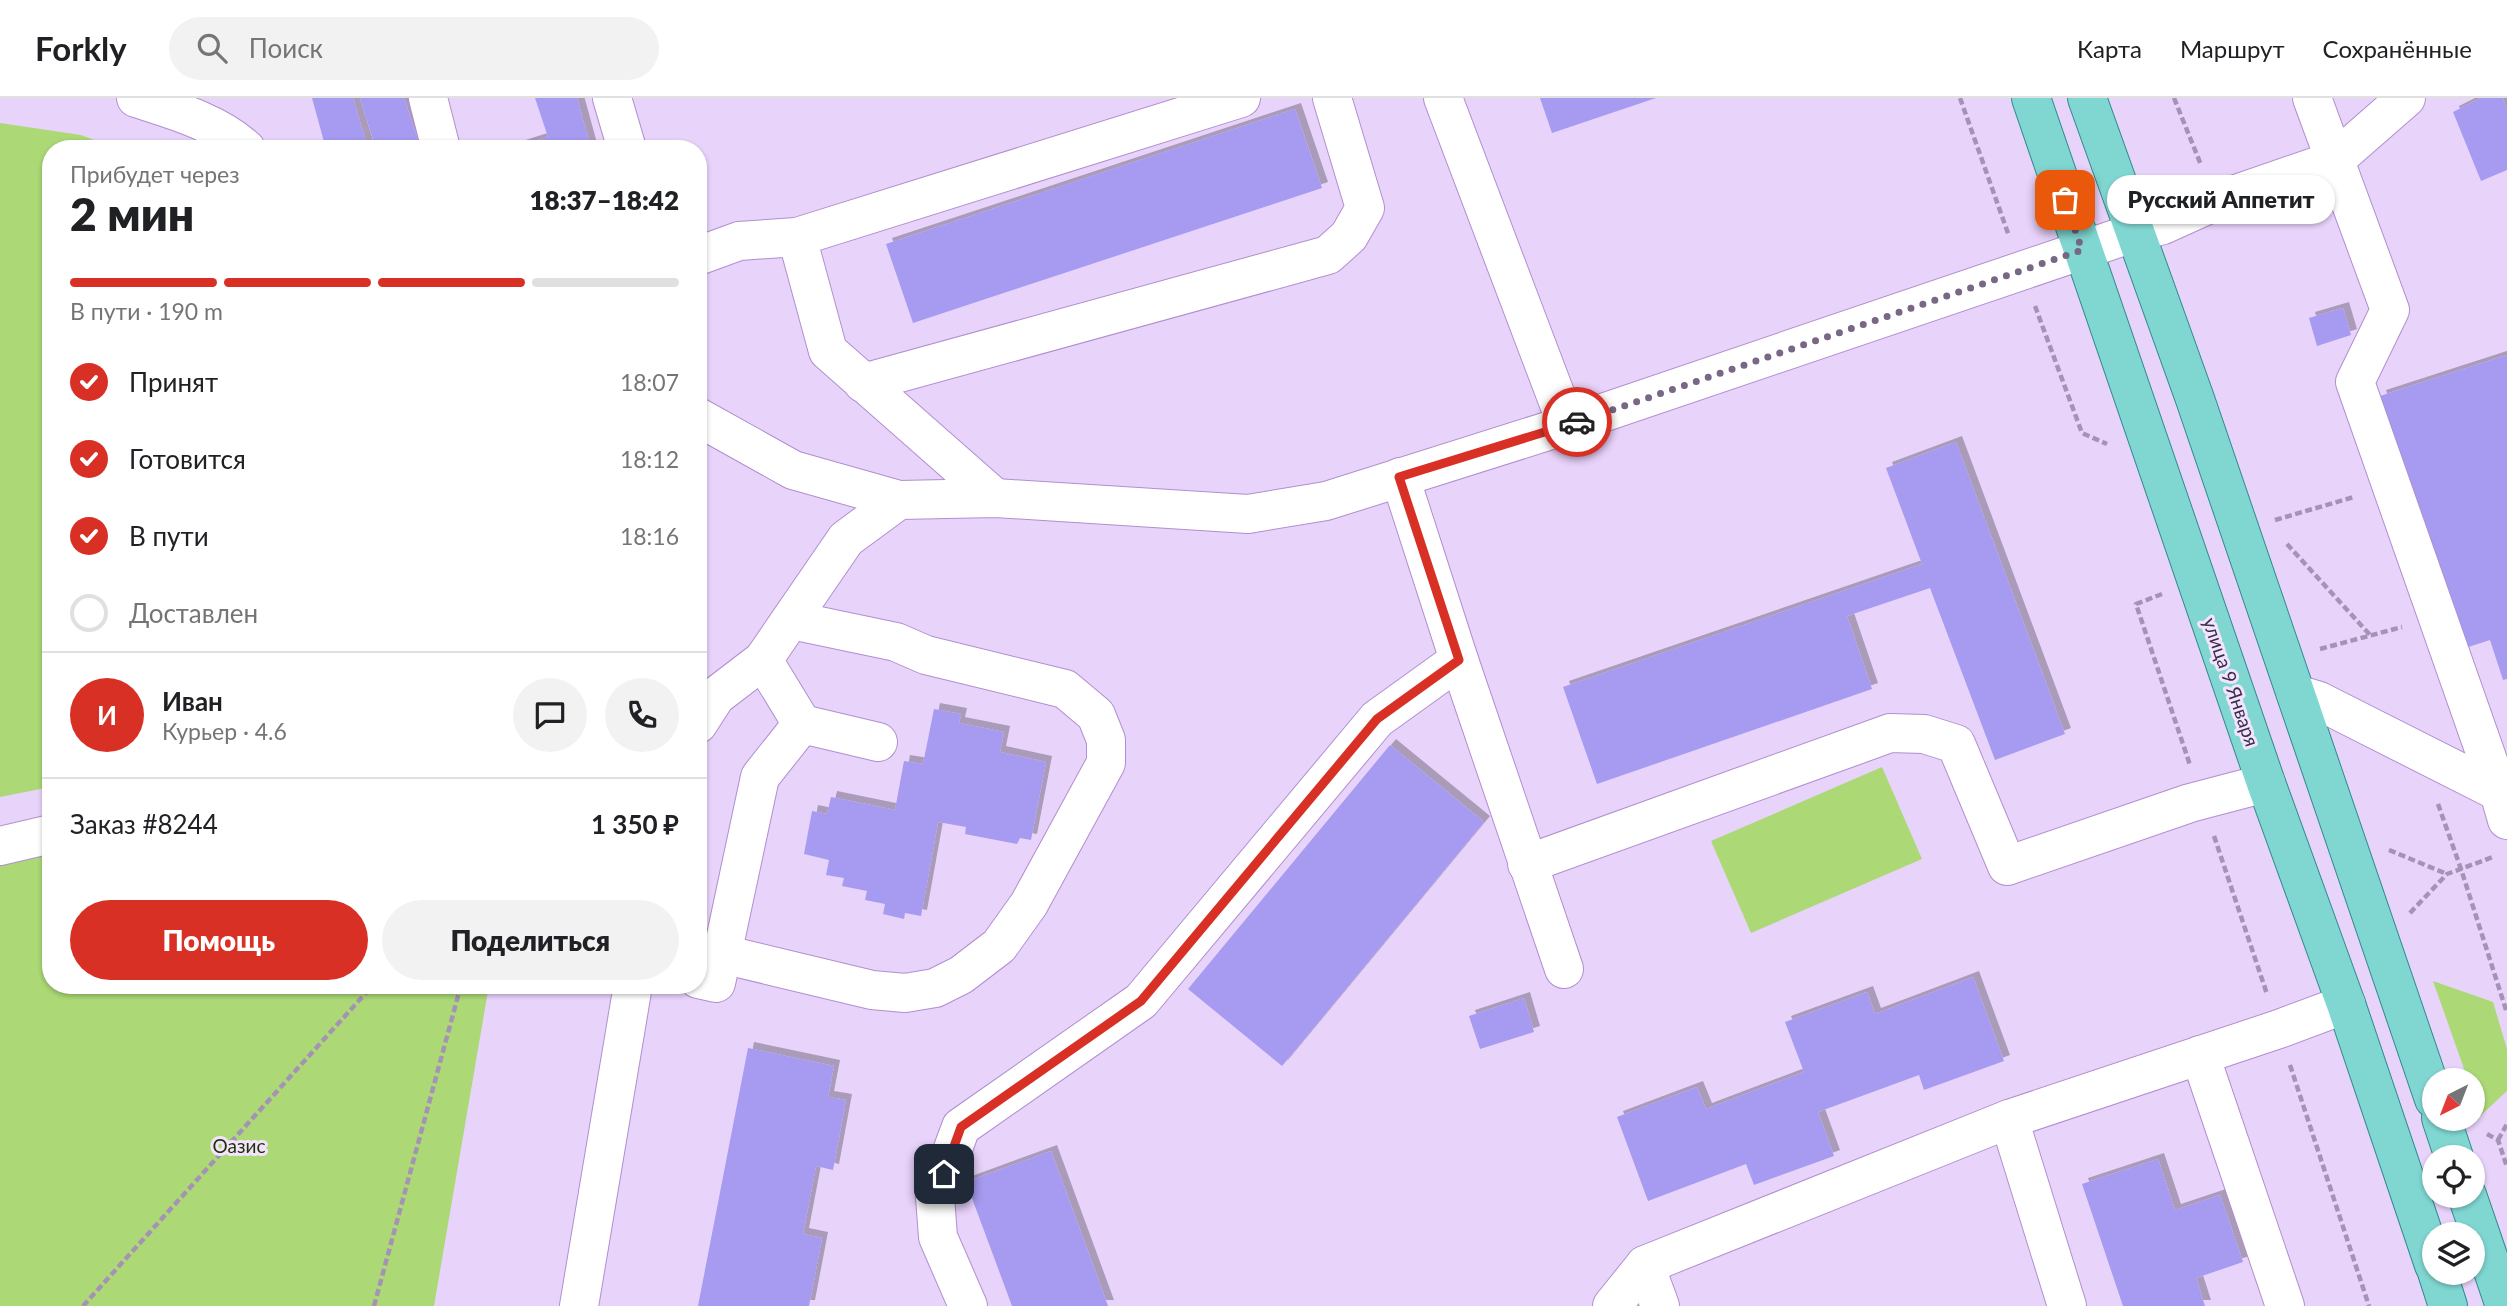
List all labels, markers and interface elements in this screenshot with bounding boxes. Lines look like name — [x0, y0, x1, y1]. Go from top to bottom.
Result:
search box — [169, 17, 659, 80]
text: Forkly — [35, 28, 127, 68]
icon: search — [193, 29, 231, 67]
text: Поиск — [249, 32, 323, 64]
text: Карта — [2077, 34, 2142, 63]
text: Маршрут — [2180, 34, 2285, 63]
text: Сохранённые — [2323, 34, 2472, 63]
text: Прибудет через — [70, 160, 240, 188]
pin — [2035, 170, 2095, 230]
callout: Русский Аппетит — [2107, 176, 2334, 224]
icon: bag — [2046, 181, 2084, 219]
text: 18:37–18:42 — [529, 184, 679, 216]
text: Русский Аппетит — [2128, 185, 2314, 213]
text: 2 мин — [70, 186, 194, 241]
text: В пути · 190 m — [70, 297, 223, 325]
icon: check — [70, 363, 108, 401]
text: Принят — [129, 366, 218, 398]
text: 18:07 — [620, 368, 679, 396]
courier — [1542, 387, 1612, 457]
icon: car — [1558, 403, 1596, 441]
icon: check — [70, 440, 108, 478]
text: Готовится — [129, 443, 246, 475]
text: 18:12 — [620, 445, 679, 473]
icon: check — [70, 517, 108, 555]
text: В пути — [129, 520, 209, 552]
text: 18:16 — [620, 522, 679, 550]
text: Доставлен — [129, 597, 258, 629]
street label: улица 9 Января — [2199, 614, 2264, 749]
button: chat — [513, 678, 587, 752]
button: phone — [605, 678, 679, 752]
text: Иван — [162, 685, 223, 717]
text: И — [97, 699, 117, 731]
text: Курьер · 4.6 — [162, 717, 287, 745]
text: Заказ #8244 — [70, 808, 218, 840]
text: 1 350 ₽ — [591, 808, 679, 840]
button: Помощь — [70, 900, 368, 980]
button: Поделиться — [382, 900, 679, 980]
north arrow — [2422, 1068, 2485, 1130]
map controls — [2422, 1068, 2485, 1285]
park label: Оазис — [213, 1134, 265, 1157]
pin — [914, 1144, 974, 1204]
button: locate — [2422, 1145, 2485, 1208]
icon: home — [925, 1155, 963, 1193]
button: layers — [2422, 1222, 2485, 1285]

